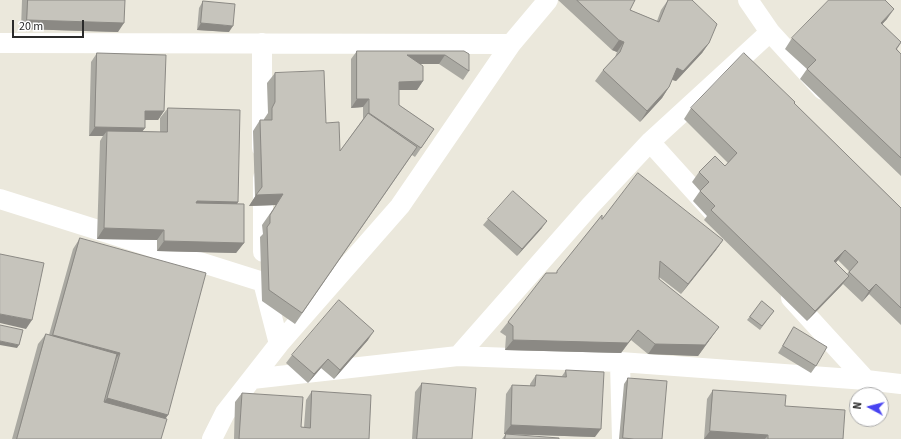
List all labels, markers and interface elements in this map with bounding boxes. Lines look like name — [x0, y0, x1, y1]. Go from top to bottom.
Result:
scale bar — [14, 12, 86, 38]
text: 20 m — [19, 18, 43, 35]
north arrow — [849, 387, 889, 427]
text: N — [850, 401, 865, 410]

